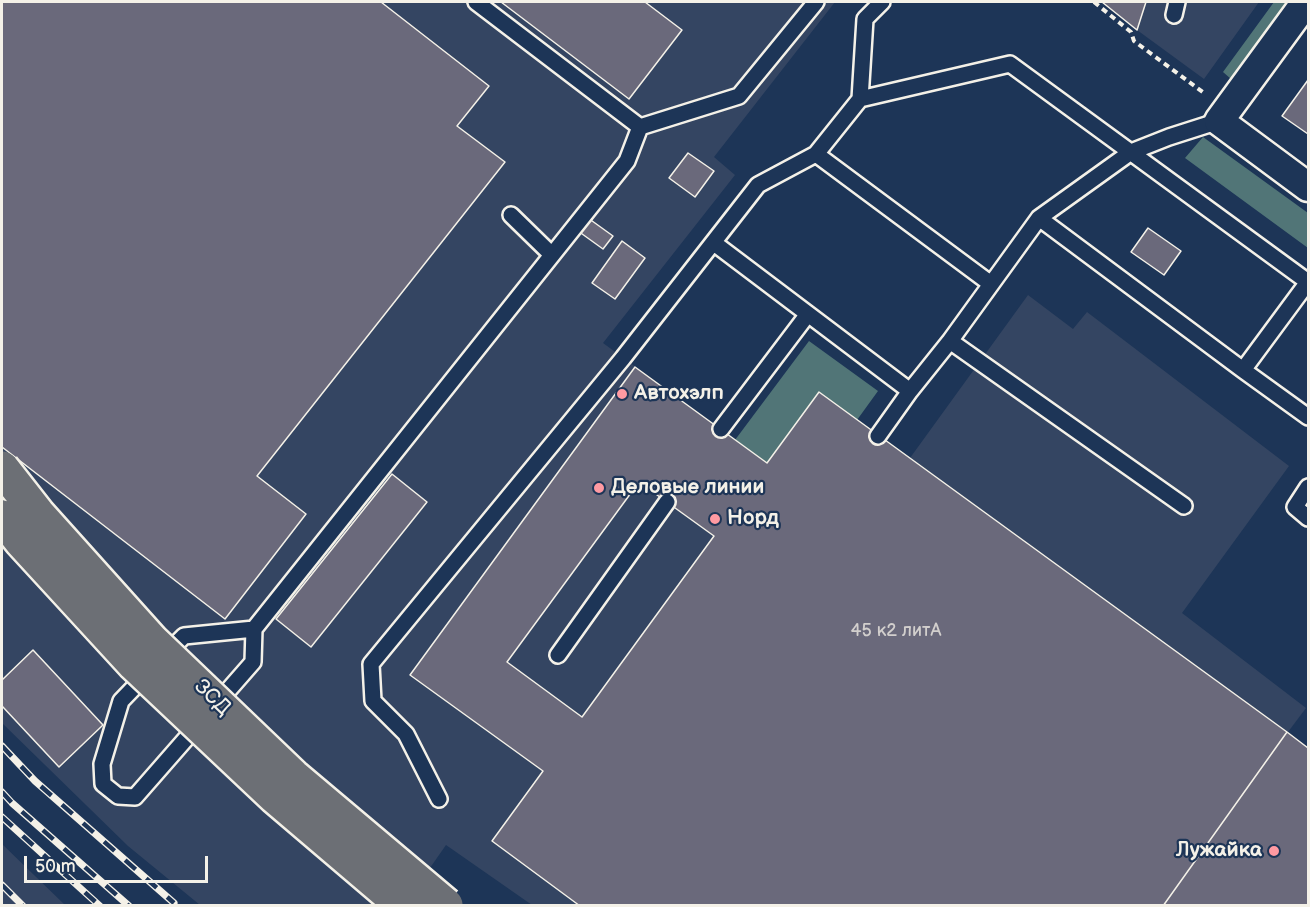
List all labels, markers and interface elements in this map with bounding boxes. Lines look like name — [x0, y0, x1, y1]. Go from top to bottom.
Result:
place label: Автохэлп — [634, 381, 724, 407]
marker: Автохэлп — [615, 387, 629, 401]
place label: Деловые линии — [611, 475, 764, 501]
marker: Деловые линии — [592, 481, 606, 495]
place label: Норд — [727, 506, 779, 532]
marker: Норд — [708, 512, 722, 526]
house number: 45 к2 литА — [851, 620, 941, 642]
street label: ЗСД — [188, 675, 236, 721]
place label: Лужайка — [1176, 838, 1262, 864]
scale bar — [27, 844, 212, 882]
marker: Лужайка — [1267, 844, 1281, 858]
text: 50 m — [35, 856, 76, 877]

